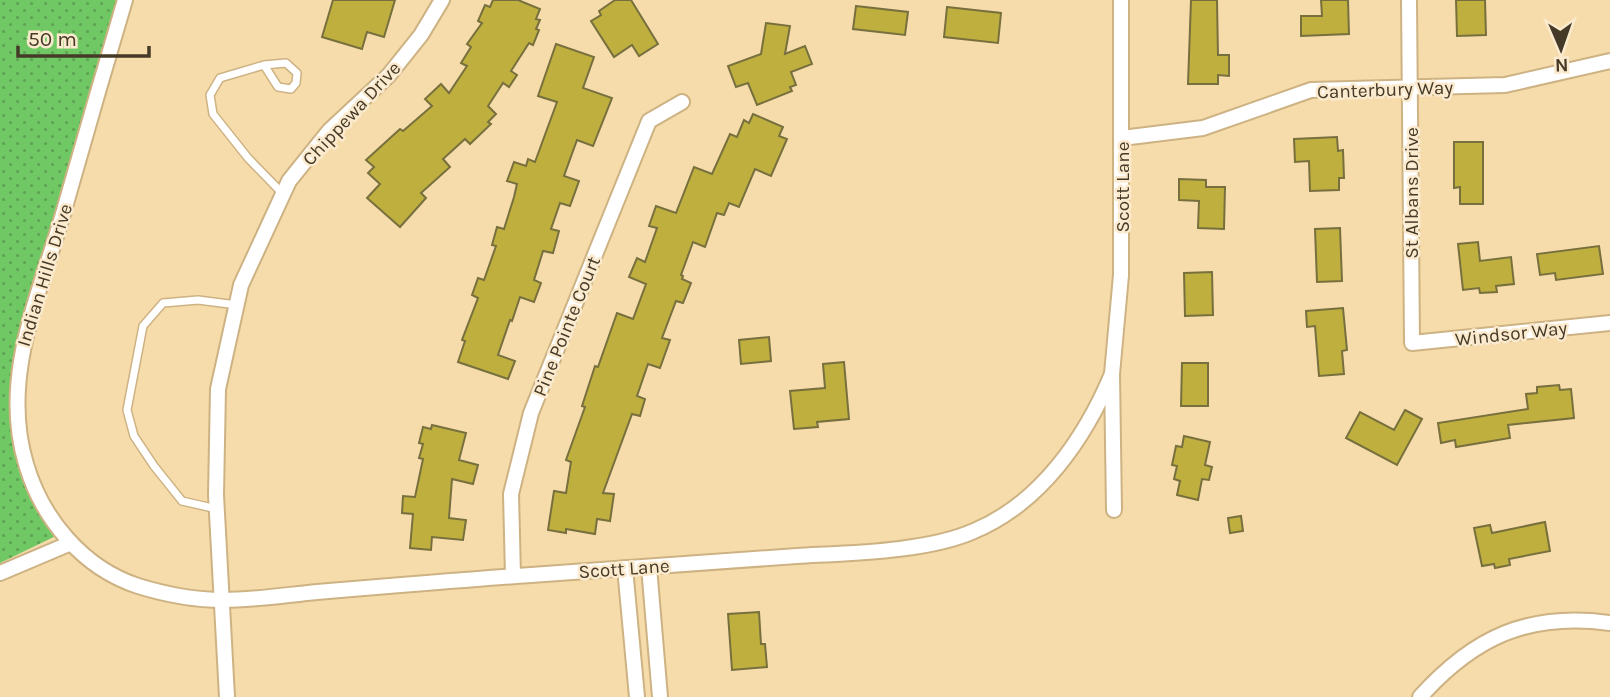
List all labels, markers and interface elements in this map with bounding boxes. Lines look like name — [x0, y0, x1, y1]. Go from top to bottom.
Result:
scale bar — [18, 14, 149, 58]
north arrow — [1526, 14, 1596, 84]
text: 50 m — [28, 27, 77, 51]
text: N — [1554, 54, 1569, 76]
street label: Chippewa Drive — [298, 57, 405, 170]
street label: Canterbury Way — [1317, 77, 1454, 103]
street label: St Albans Drive — [1401, 127, 1423, 259]
street label: Scott Lane — [1112, 141, 1134, 233]
street label: Indian Hills Drive — [13, 201, 77, 349]
street label: Pine Pointe Court — [529, 253, 605, 400]
street label: Windsor Way — [1454, 317, 1568, 351]
street label: Scott Lane — [578, 555, 670, 583]

